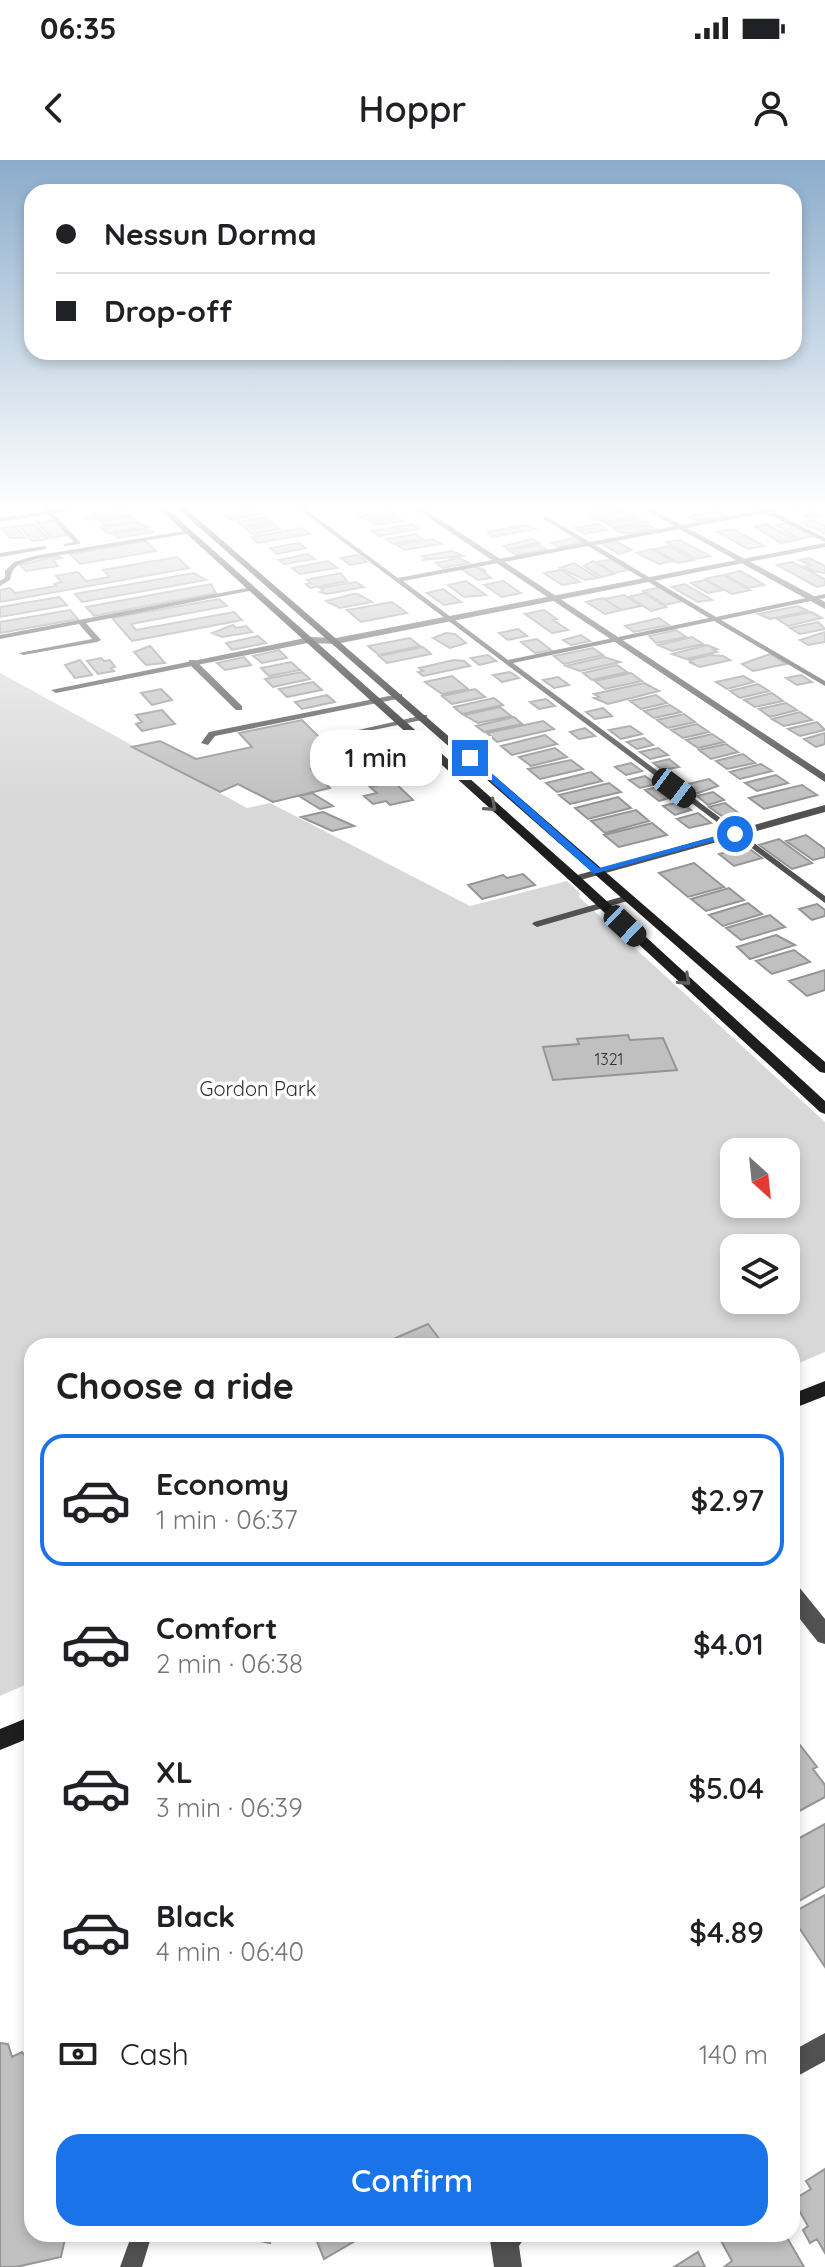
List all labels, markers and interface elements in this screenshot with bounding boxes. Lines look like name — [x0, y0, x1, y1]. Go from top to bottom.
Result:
text: 06:35 — [40, 9, 117, 47]
icon: back — [32, 86, 76, 130]
text: Hoppr — [359, 86, 466, 131]
icon: person — [749, 86, 793, 130]
text: Nessun Dorma — [104, 215, 317, 253]
text: Drop-off — [104, 292, 232, 330]
callout: 1 min — [310, 730, 442, 786]
route end — [452, 740, 488, 776]
text: 1 min — [345, 741, 407, 774]
car — [648, 764, 700, 812]
one-way arrow — [482, 797, 497, 811]
route start — [717, 816, 753, 852]
car — [599, 901, 651, 951]
one-way arrow — [675, 971, 690, 985]
house number: 1321 — [594, 1049, 624, 1069]
park label: Gordon Park — [200, 1076, 316, 1101]
north arrow — [720, 1138, 800, 1218]
map controls — [720, 1138, 800, 1314]
button: layers — [720, 1234, 800, 1314]
text: Choose a ride — [56, 1363, 294, 1408]
icon: car — [60, 1464, 132, 1536]
text: Economy — [156, 1465, 289, 1503]
text: $2.97 — [691, 1481, 764, 1519]
text: 1 min · 06:37 — [156, 1503, 298, 1536]
icon: car — [60, 1608, 132, 1680]
text: Comfort — [156, 1609, 277, 1647]
text: $4.01 — [693, 1625, 764, 1663]
text: 2 min · 06:38 — [156, 1647, 303, 1680]
icon: car — [60, 1752, 132, 1824]
text: XL — [156, 1753, 193, 1791]
text: $5.04 — [688, 1769, 764, 1807]
text: 3 min · 06:39 — [156, 1791, 303, 1824]
icon: car — [60, 1896, 132, 1968]
text: Black — [156, 1897, 235, 1935]
text: $4.89 — [689, 1913, 764, 1951]
text: 4 min · 06:40 — [156, 1935, 304, 1968]
icon: cash — [56, 2032, 100, 2076]
text: Cash — [120, 2035, 189, 2073]
text: 140 m — [699, 2038, 768, 2071]
button: Confirm — [56, 2134, 768, 2226]

